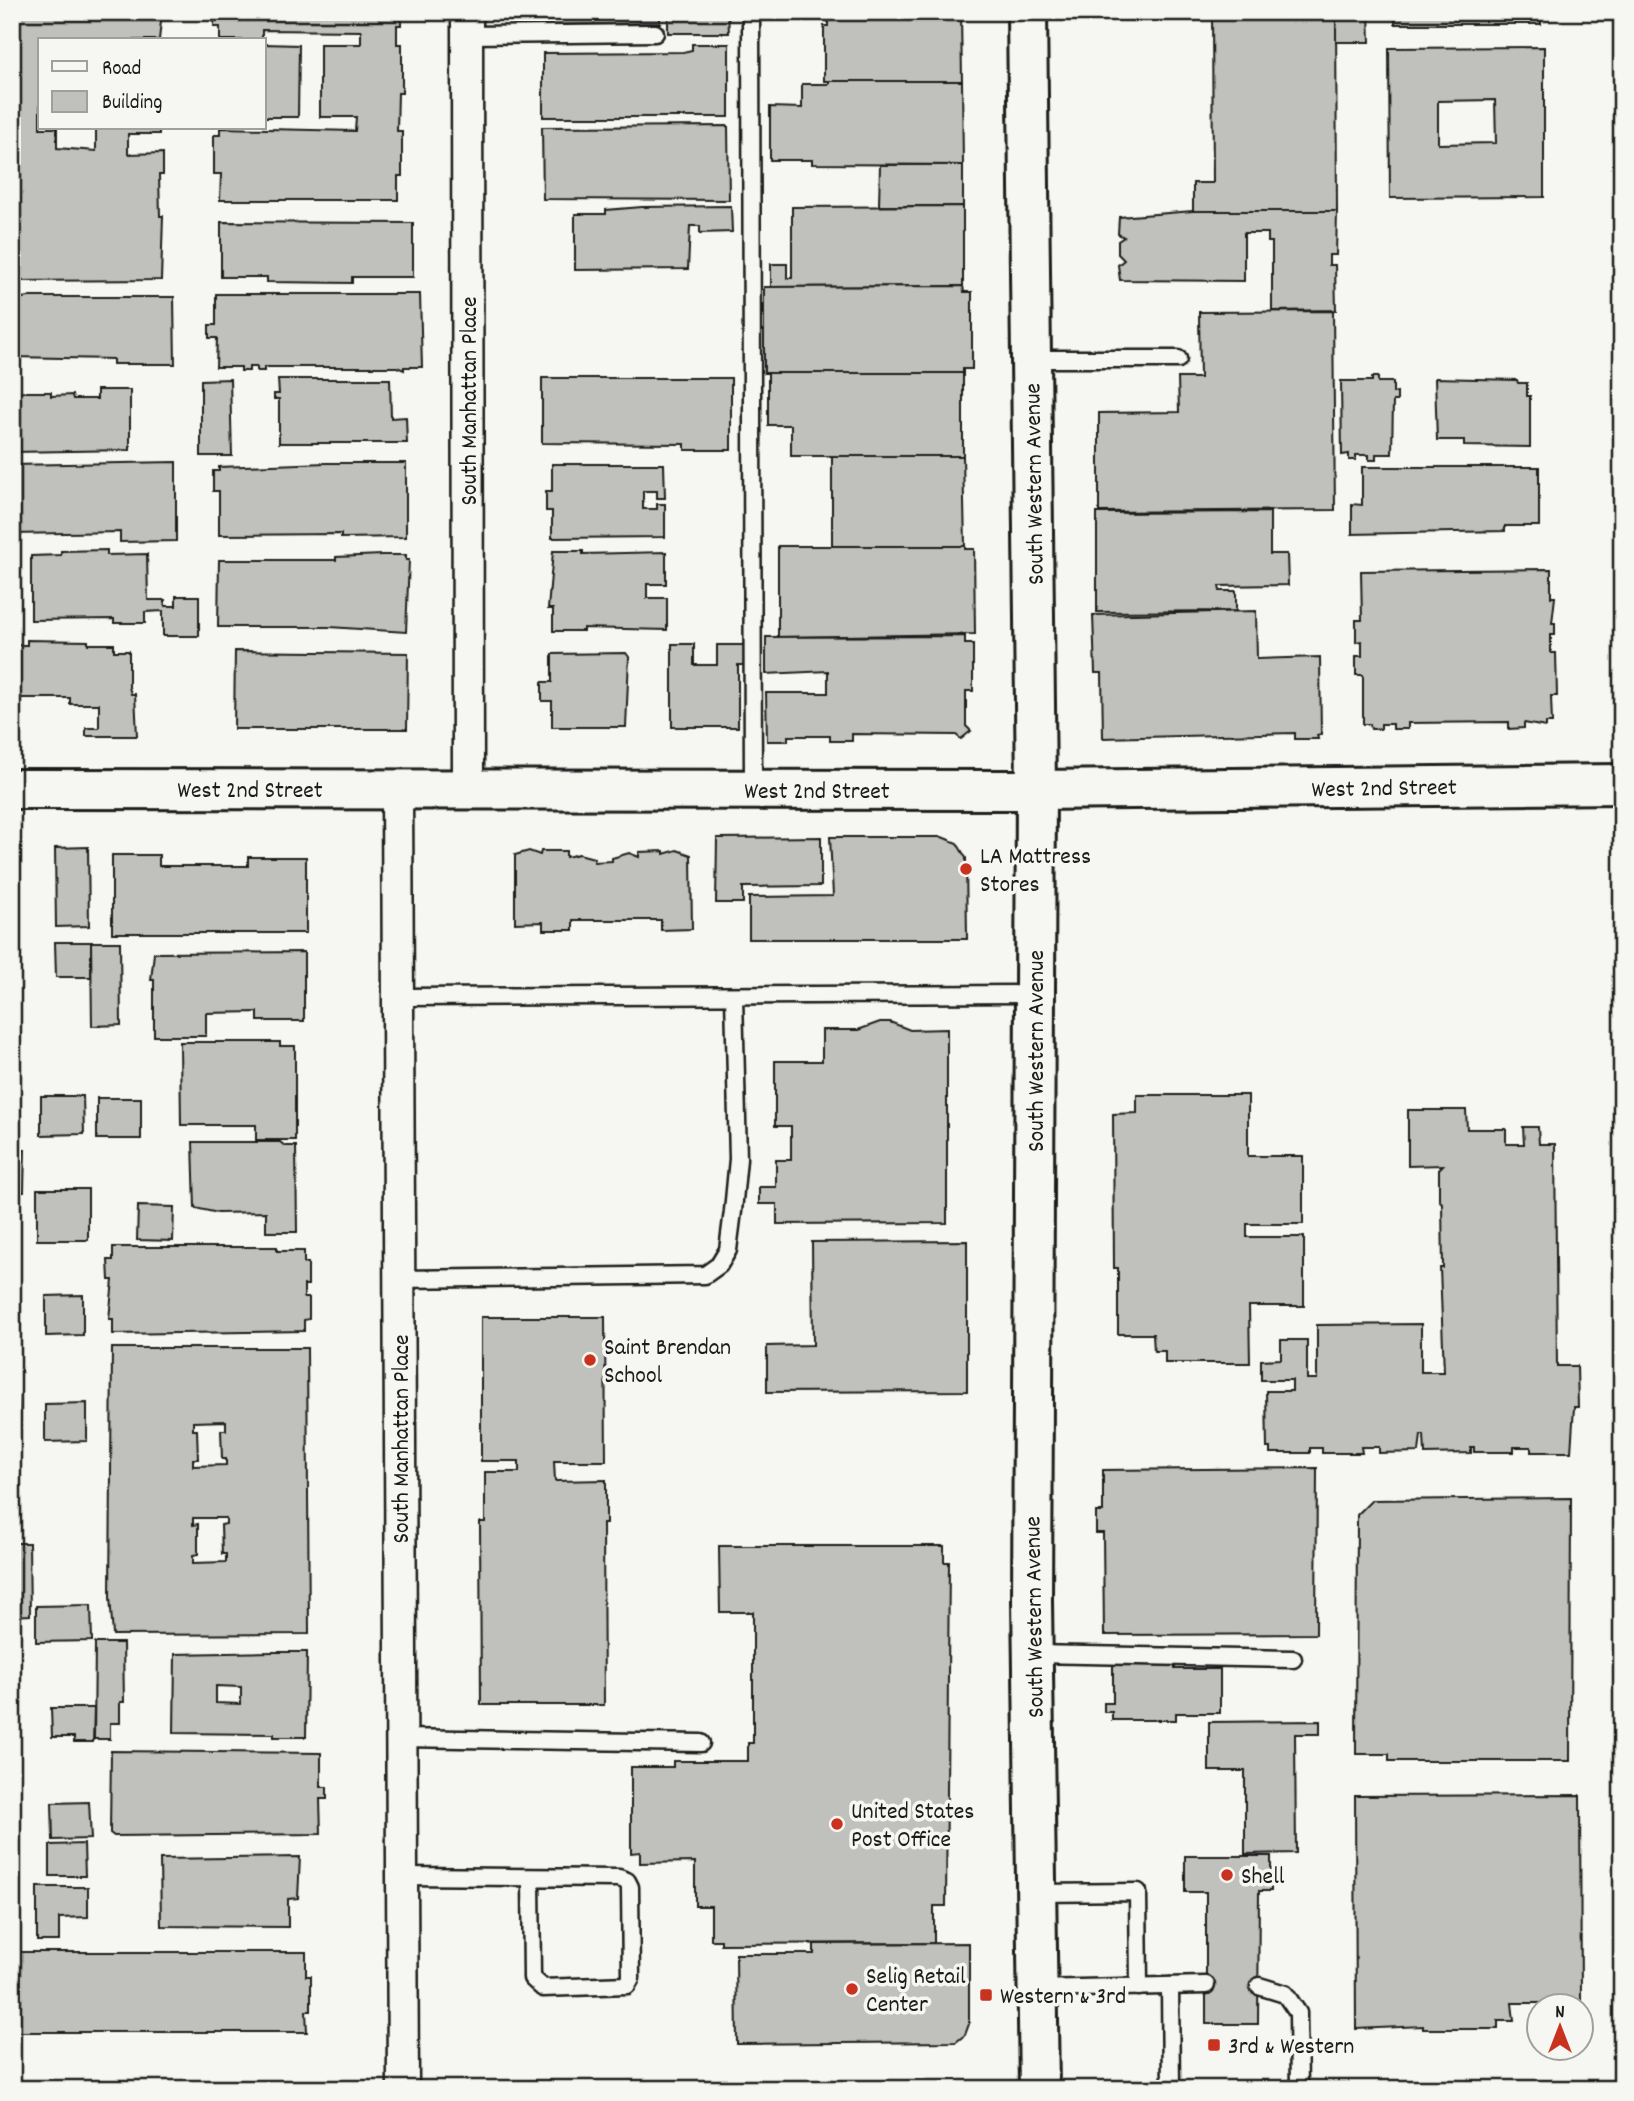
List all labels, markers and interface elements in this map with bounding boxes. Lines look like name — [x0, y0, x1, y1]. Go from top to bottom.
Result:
legend — [38, 38, 266, 130]
text: Road — [102, 55, 141, 85]
text: Building — [102, 89, 162, 119]
street label: South Manhattan Place — [454, 296, 488, 506]
street label: South Western Avenue — [1017, 383, 1055, 585]
street label: West 2nd Street — [1311, 772, 1457, 808]
street label: West 2nd Street — [177, 775, 323, 809]
street label: West 2nd Street — [744, 776, 890, 810]
place label: LA Mattress Stores — [980, 841, 1091, 903]
marker: LA Mattress Stores — [958, 861, 974, 877]
street label: South Western Avenue — [1021, 950, 1055, 1152]
place label: Saint Brendan School — [604, 1332, 731, 1394]
street label: South Manhattan Place — [386, 1334, 420, 1544]
marker: Saint Brendan School — [582, 1352, 598, 1368]
street label: South Western Avenue — [1017, 1516, 1055, 1718]
place label: United States Post Office — [851, 1796, 974, 1858]
marker: United States Post Office — [829, 1816, 845, 1832]
place label: Shell — [1241, 1861, 1285, 1895]
marker: Shell — [1219, 1867, 1235, 1883]
place label: Selig Retail Center — [866, 1961, 966, 2023]
marker: Selig Retail Center — [844, 1981, 860, 1997]
place label: Western & 3rd — [1000, 1981, 1126, 2015]
marker: Western & 3rd — [978, 1987, 994, 2003]
north arrow — [1526, 1993, 1596, 2062]
text: N — [1555, 2000, 1565, 2027]
place label: 3rd & Western — [1228, 2031, 1354, 2065]
marker: 3rd & Western — [1206, 2037, 1222, 2053]

